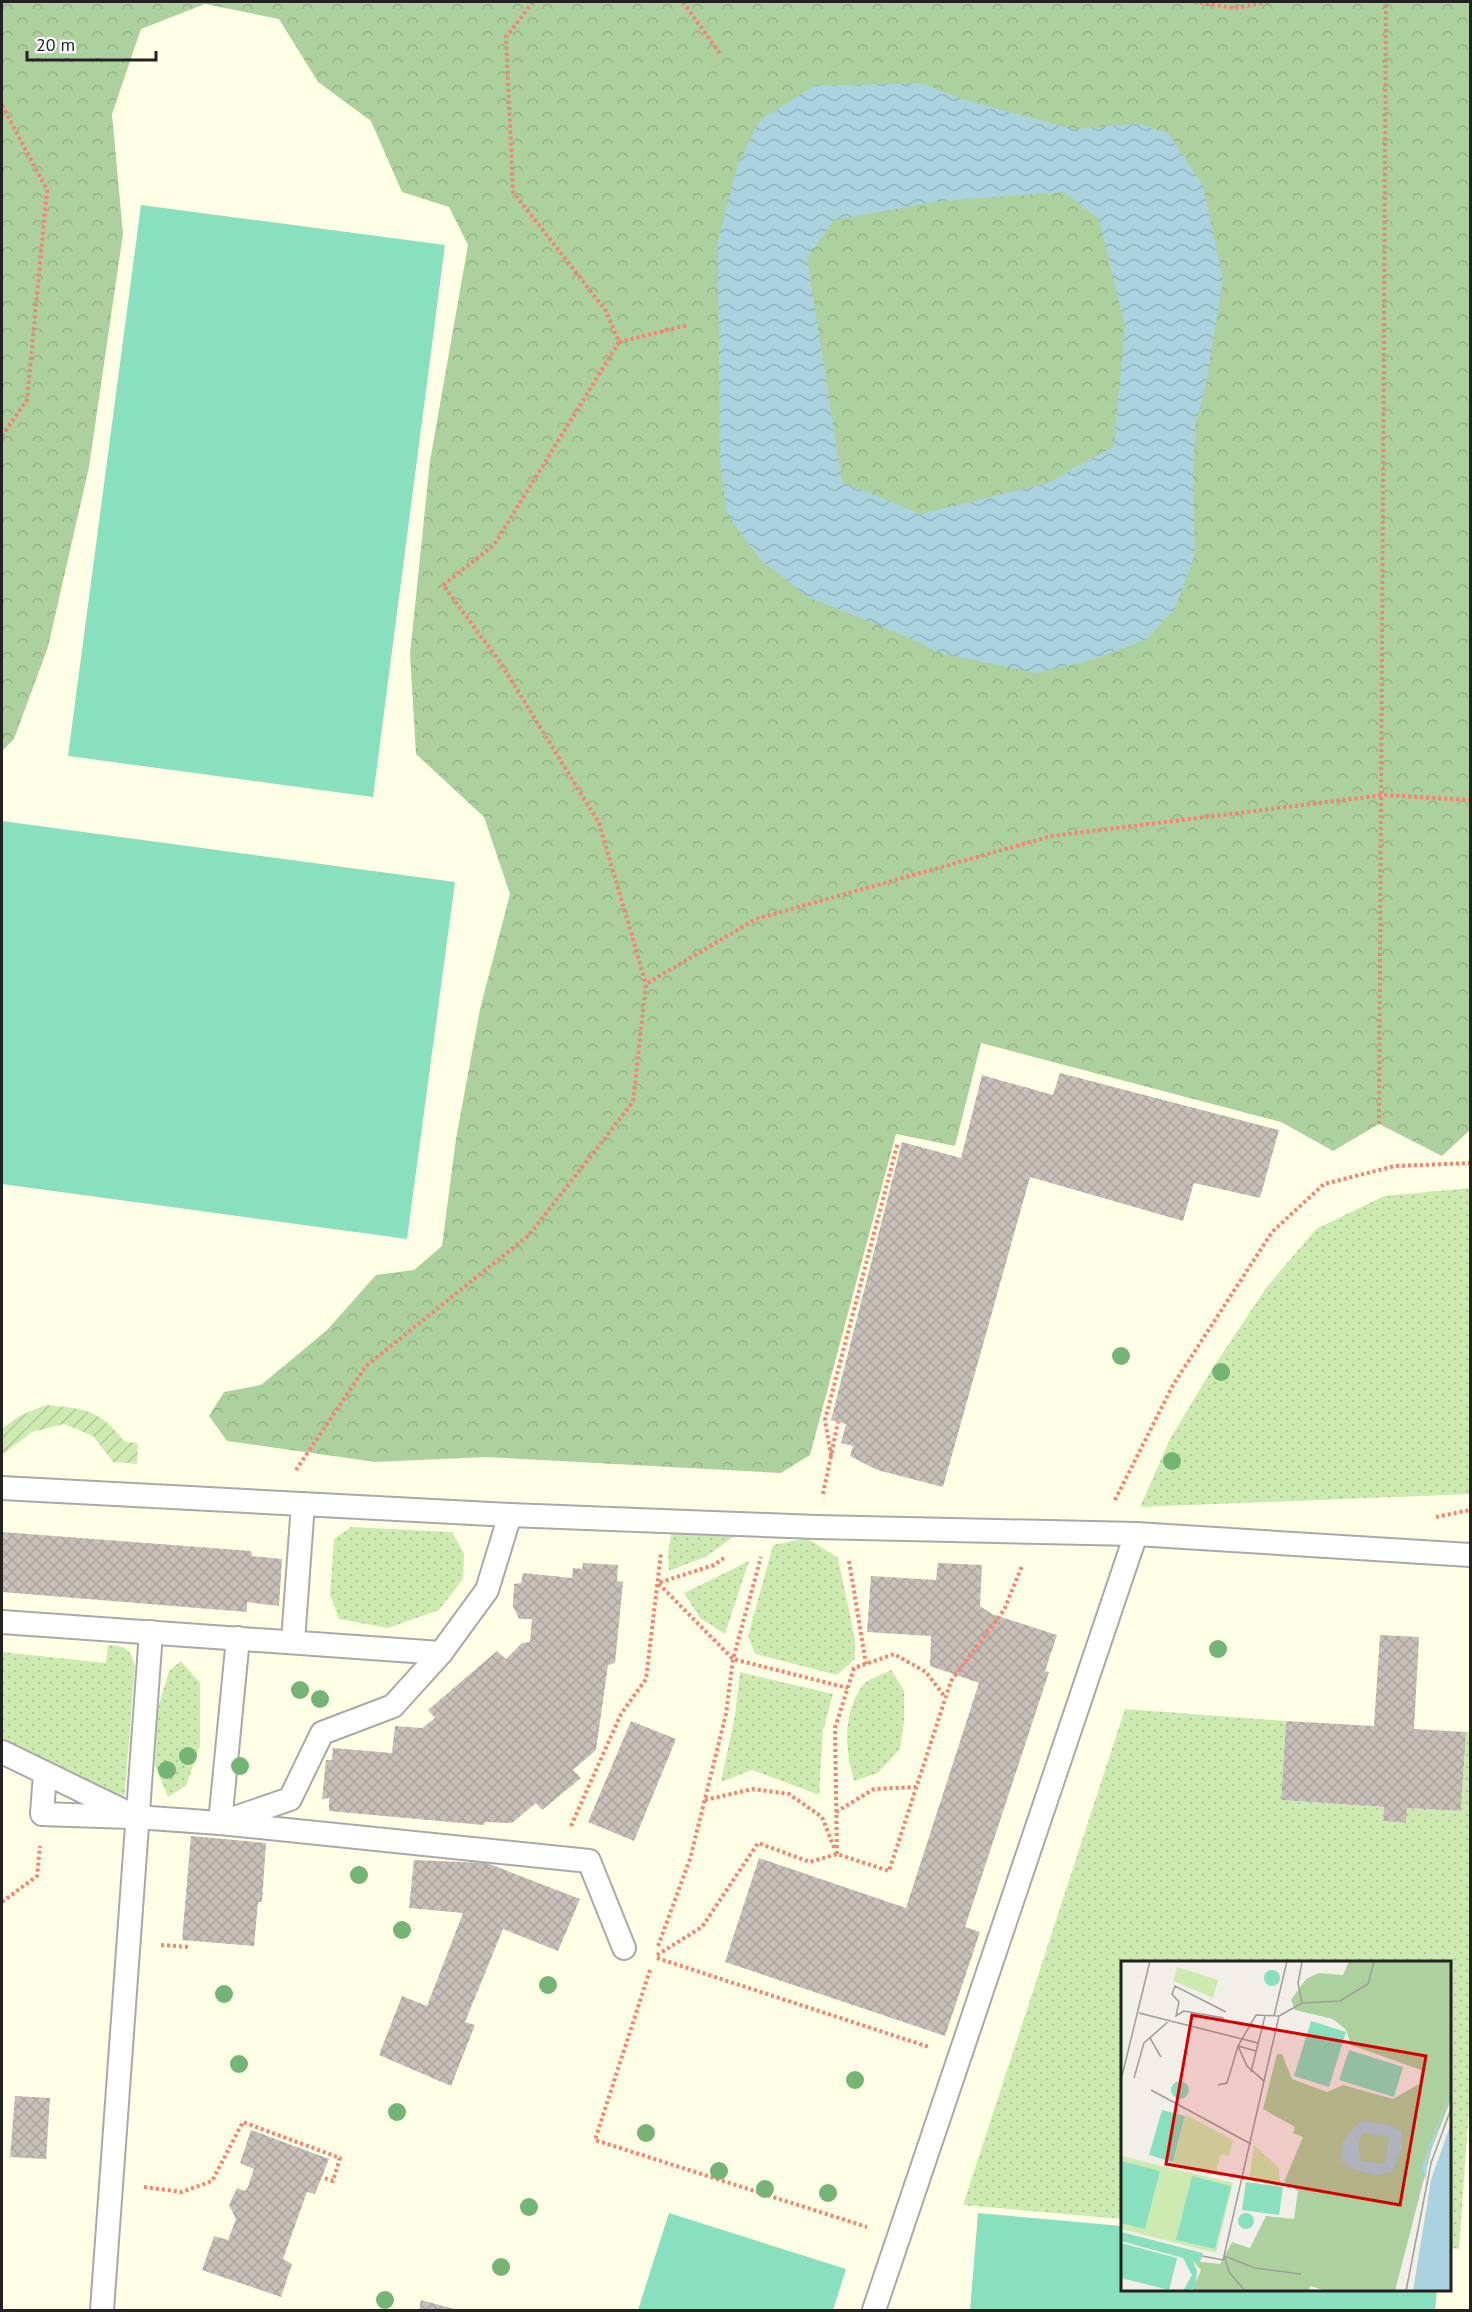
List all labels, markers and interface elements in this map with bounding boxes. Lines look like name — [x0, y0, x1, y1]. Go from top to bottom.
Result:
scale bar — [27, 24, 156, 62]
text: 20 m — [36, 33, 75, 56]
inset map — [1121, 1961, 1451, 2291]

